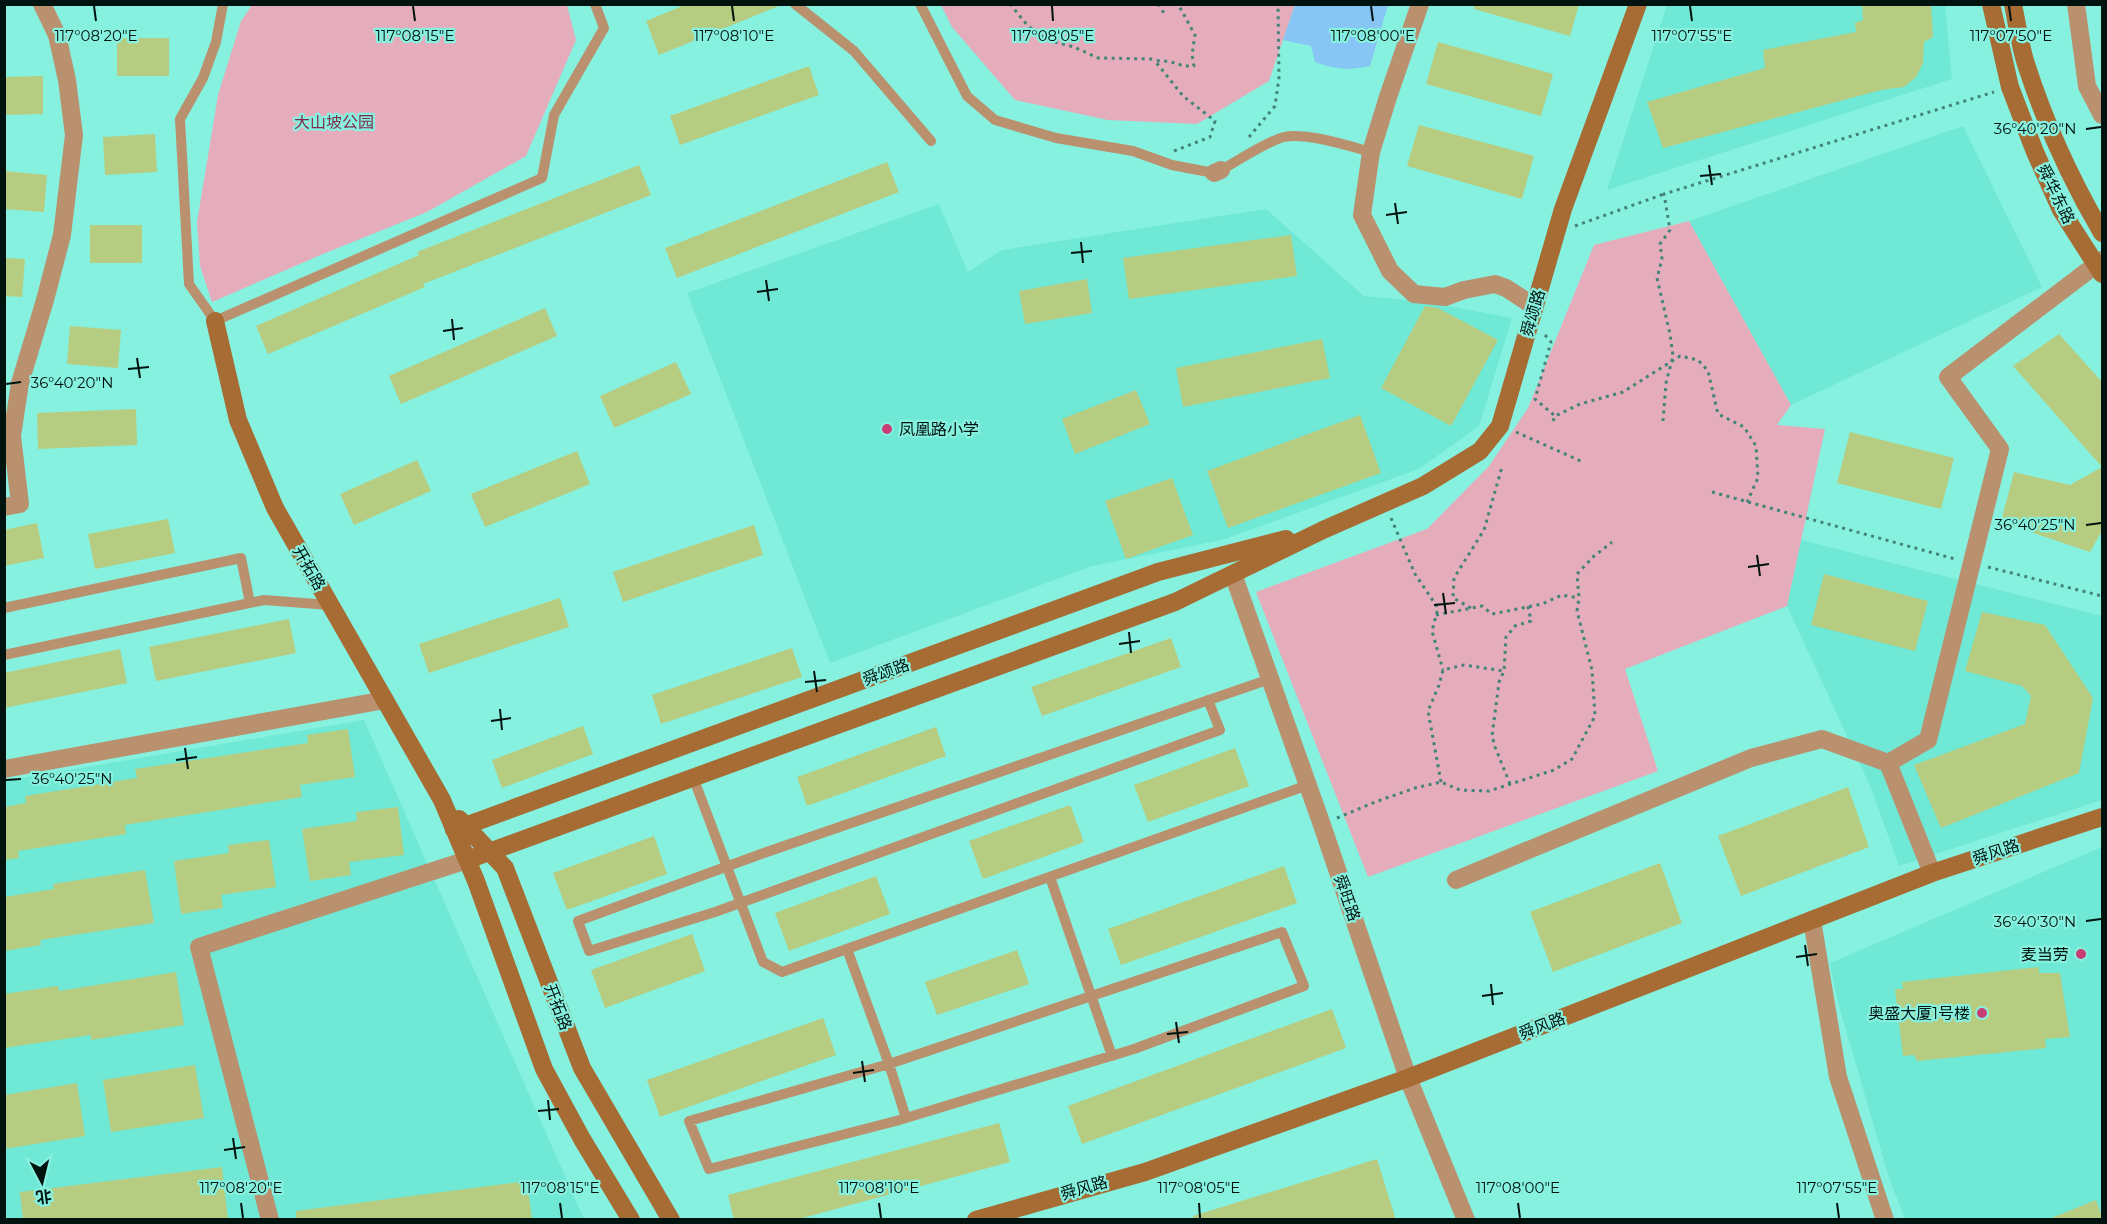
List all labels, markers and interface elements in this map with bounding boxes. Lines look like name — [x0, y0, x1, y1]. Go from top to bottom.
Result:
text: 117°08'20"E — [54, 26, 138, 45]
text: 117°08'15"E — [376, 26, 454, 45]
text: 117°08'10"E — [694, 26, 774, 45]
text: 117°08'05"E — [1012, 26, 1094, 45]
text: 117°08'00"E — [1331, 26, 1415, 45]
text: 117°07'55"E — [1652, 26, 1732, 45]
text: 117°07'50"E — [1970, 26, 2052, 45]
park label: 大山坡公园 — [294, 113, 374, 132]
text: 36°40'20"N — [1994, 119, 2076, 138]
street label: 舜华东路 — [2033, 161, 2079, 227]
street label: 舜颂路 — [1517, 287, 1549, 339]
text: 36°40'20"N — [31, 373, 113, 392]
place label: 凤凰路小学 — [899, 420, 979, 439]
marker: 凤凰路小学 — [880, 422, 894, 436]
text: 36°40'25"N — [1994, 515, 2076, 534]
street label: 开拓路 — [289, 542, 329, 594]
street label: 舜颂路 — [860, 655, 912, 689]
text: 36°40'25"N — [31, 769, 113, 788]
street label: 舜风路 — [1970, 836, 2022, 868]
street label: 舜旺路 — [1330, 872, 1364, 924]
text: 36°40'30"N — [1994, 912, 2076, 931]
place label: 麦当劳 — [2021, 945, 2069, 964]
marker: 麦当劳 — [2074, 947, 2088, 961]
street label: 开拓路 — [541, 981, 575, 1033]
place label: 奥盛大厦1号楼 — [1868, 1004, 1970, 1023]
marker: 奥盛大厦1号楼 — [1975, 1006, 1989, 1020]
street label: 舜风路 — [1516, 1009, 1568, 1043]
north arrow — [12, 1152, 72, 1212]
street label: 舜风路 — [1058, 1172, 1110, 1204]
text: 117°08'20"E — [199, 1178, 283, 1197]
text: 117°08'15"E — [521, 1178, 599, 1197]
text: 117°08'10"E — [839, 1178, 919, 1197]
text: 117°08'05"E — [1158, 1178, 1240, 1197]
text: 117°08'00"E — [1476, 1178, 1560, 1197]
text: 117°07'55"E — [1797, 1178, 1877, 1197]
text: 北 — [35, 1186, 53, 1207]

